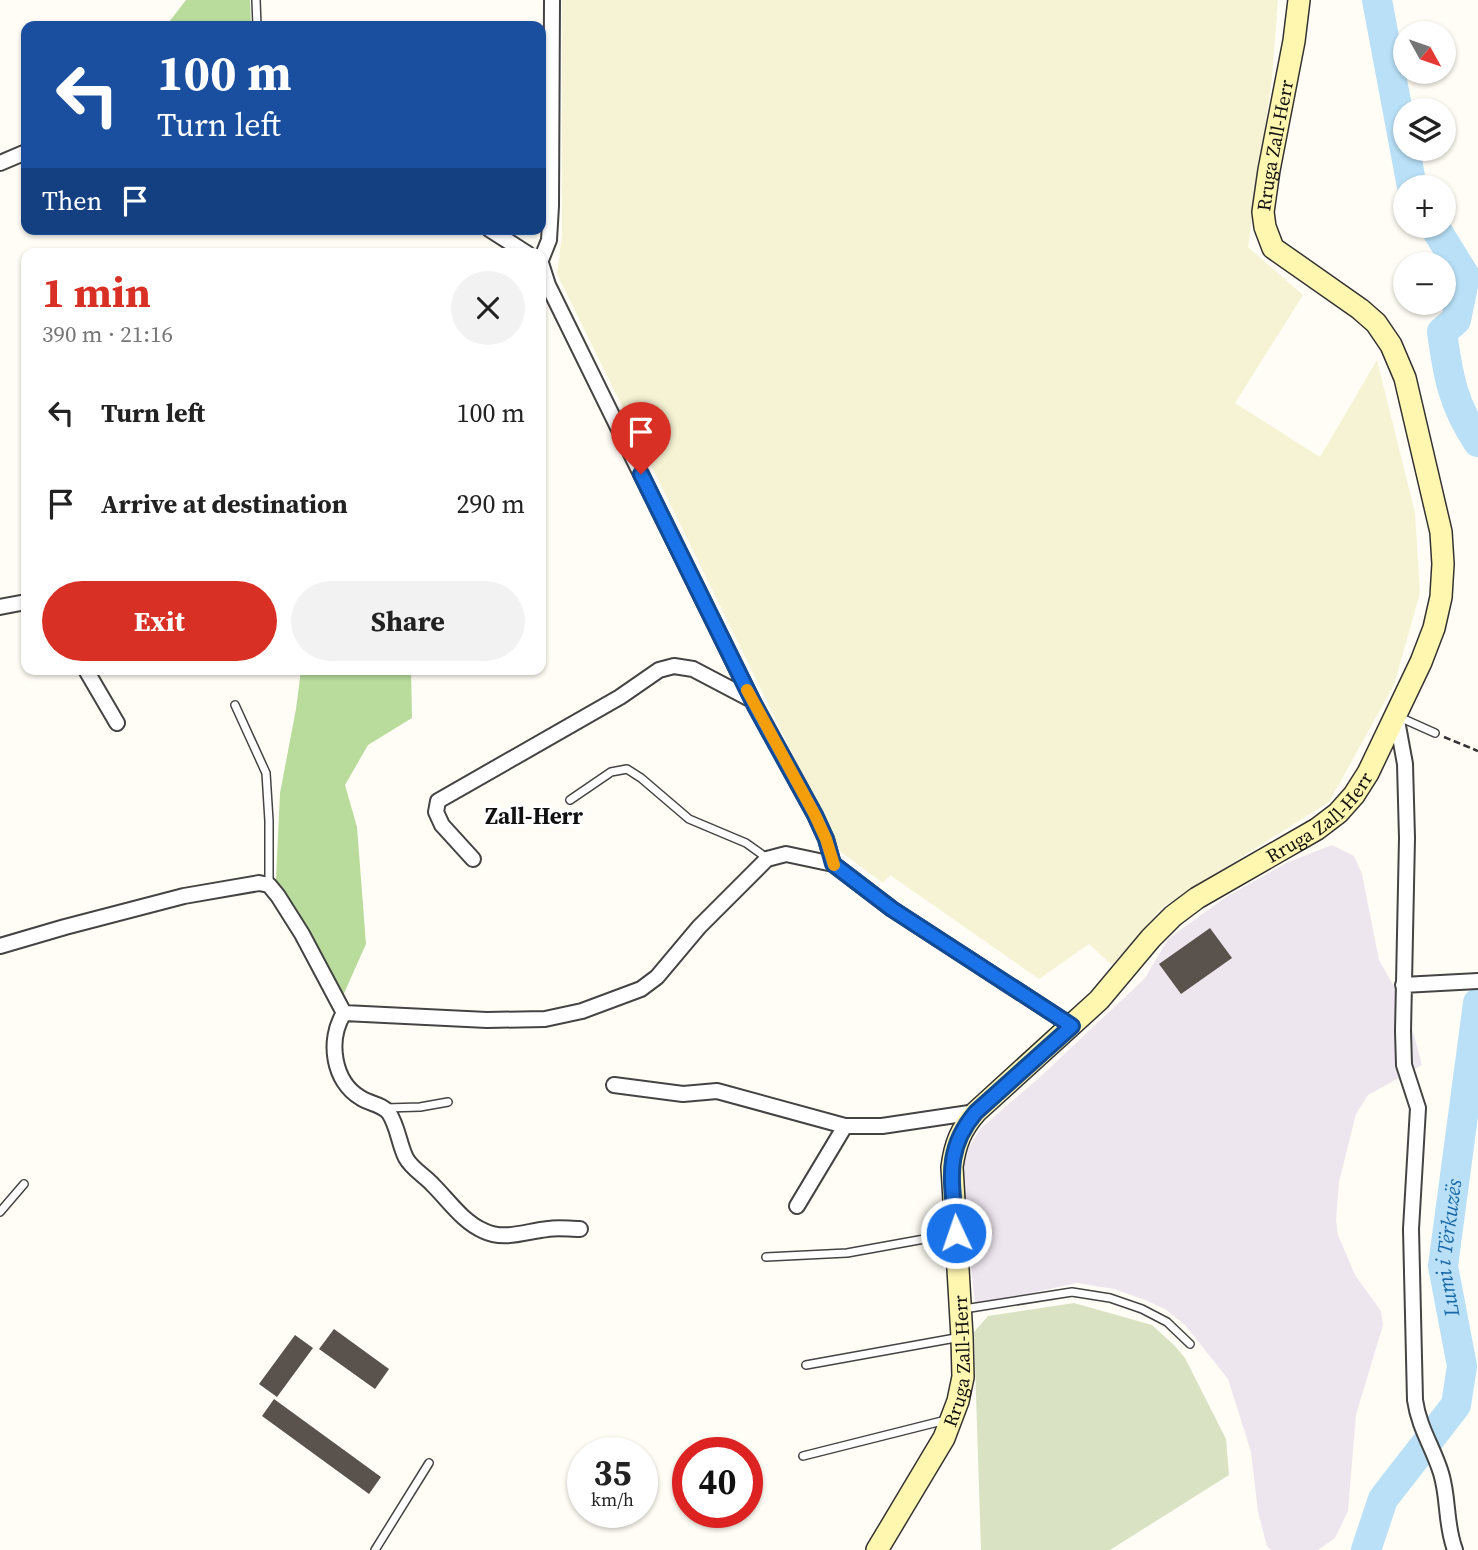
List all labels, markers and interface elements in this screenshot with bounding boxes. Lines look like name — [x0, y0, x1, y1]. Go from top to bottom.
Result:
north arrow — [1393, 21, 1456, 84]
map controls — [1393, 21, 1456, 315]
text: 100 m — [157, 39, 292, 106]
icon: left — [42, 49, 133, 140]
street label: Rruga Zall-Herr — [1250, 78, 1299, 213]
button: layers — [1393, 98, 1456, 161]
text: Turn left — [157, 103, 281, 147]
button: + — [1393, 175, 1456, 238]
icon: arrive — [116, 182, 154, 220]
text: Then — [42, 183, 102, 219]
button: − — [1393, 252, 1456, 315]
text: 1 min — [42, 263, 151, 321]
button: close — [451, 271, 525, 345]
text: 390 m · 21:16 — [42, 318, 173, 350]
icon: left — [42, 394, 80, 432]
text: Turn left — [101, 395, 205, 431]
text: 100 m — [457, 395, 525, 431]
pin — [611, 402, 671, 474]
icon: arrive — [622, 413, 660, 451]
icon: arrive — [42, 485, 80, 523]
text: Arrive at destination — [101, 486, 348, 522]
text: 290 m — [457, 486, 525, 522]
button: Exit — [42, 581, 277, 661]
button: Share — [291, 581, 525, 661]
street label: Rruga Zall-Herr — [1261, 767, 1378, 869]
district label: Zall-Herr — [485, 800, 583, 832]
water label: Lumi i Tërkuzës — [1428, 1177, 1468, 1320]
position arrow — [919, 1196, 993, 1270]
street label: Rruga Zall-Herr — [936, 1295, 976, 1430]
speed limit sign: 40 — [672, 1437, 763, 1528]
text: 35 — [594, 1449, 631, 1497]
text: km/h — [591, 1487, 634, 1512]

